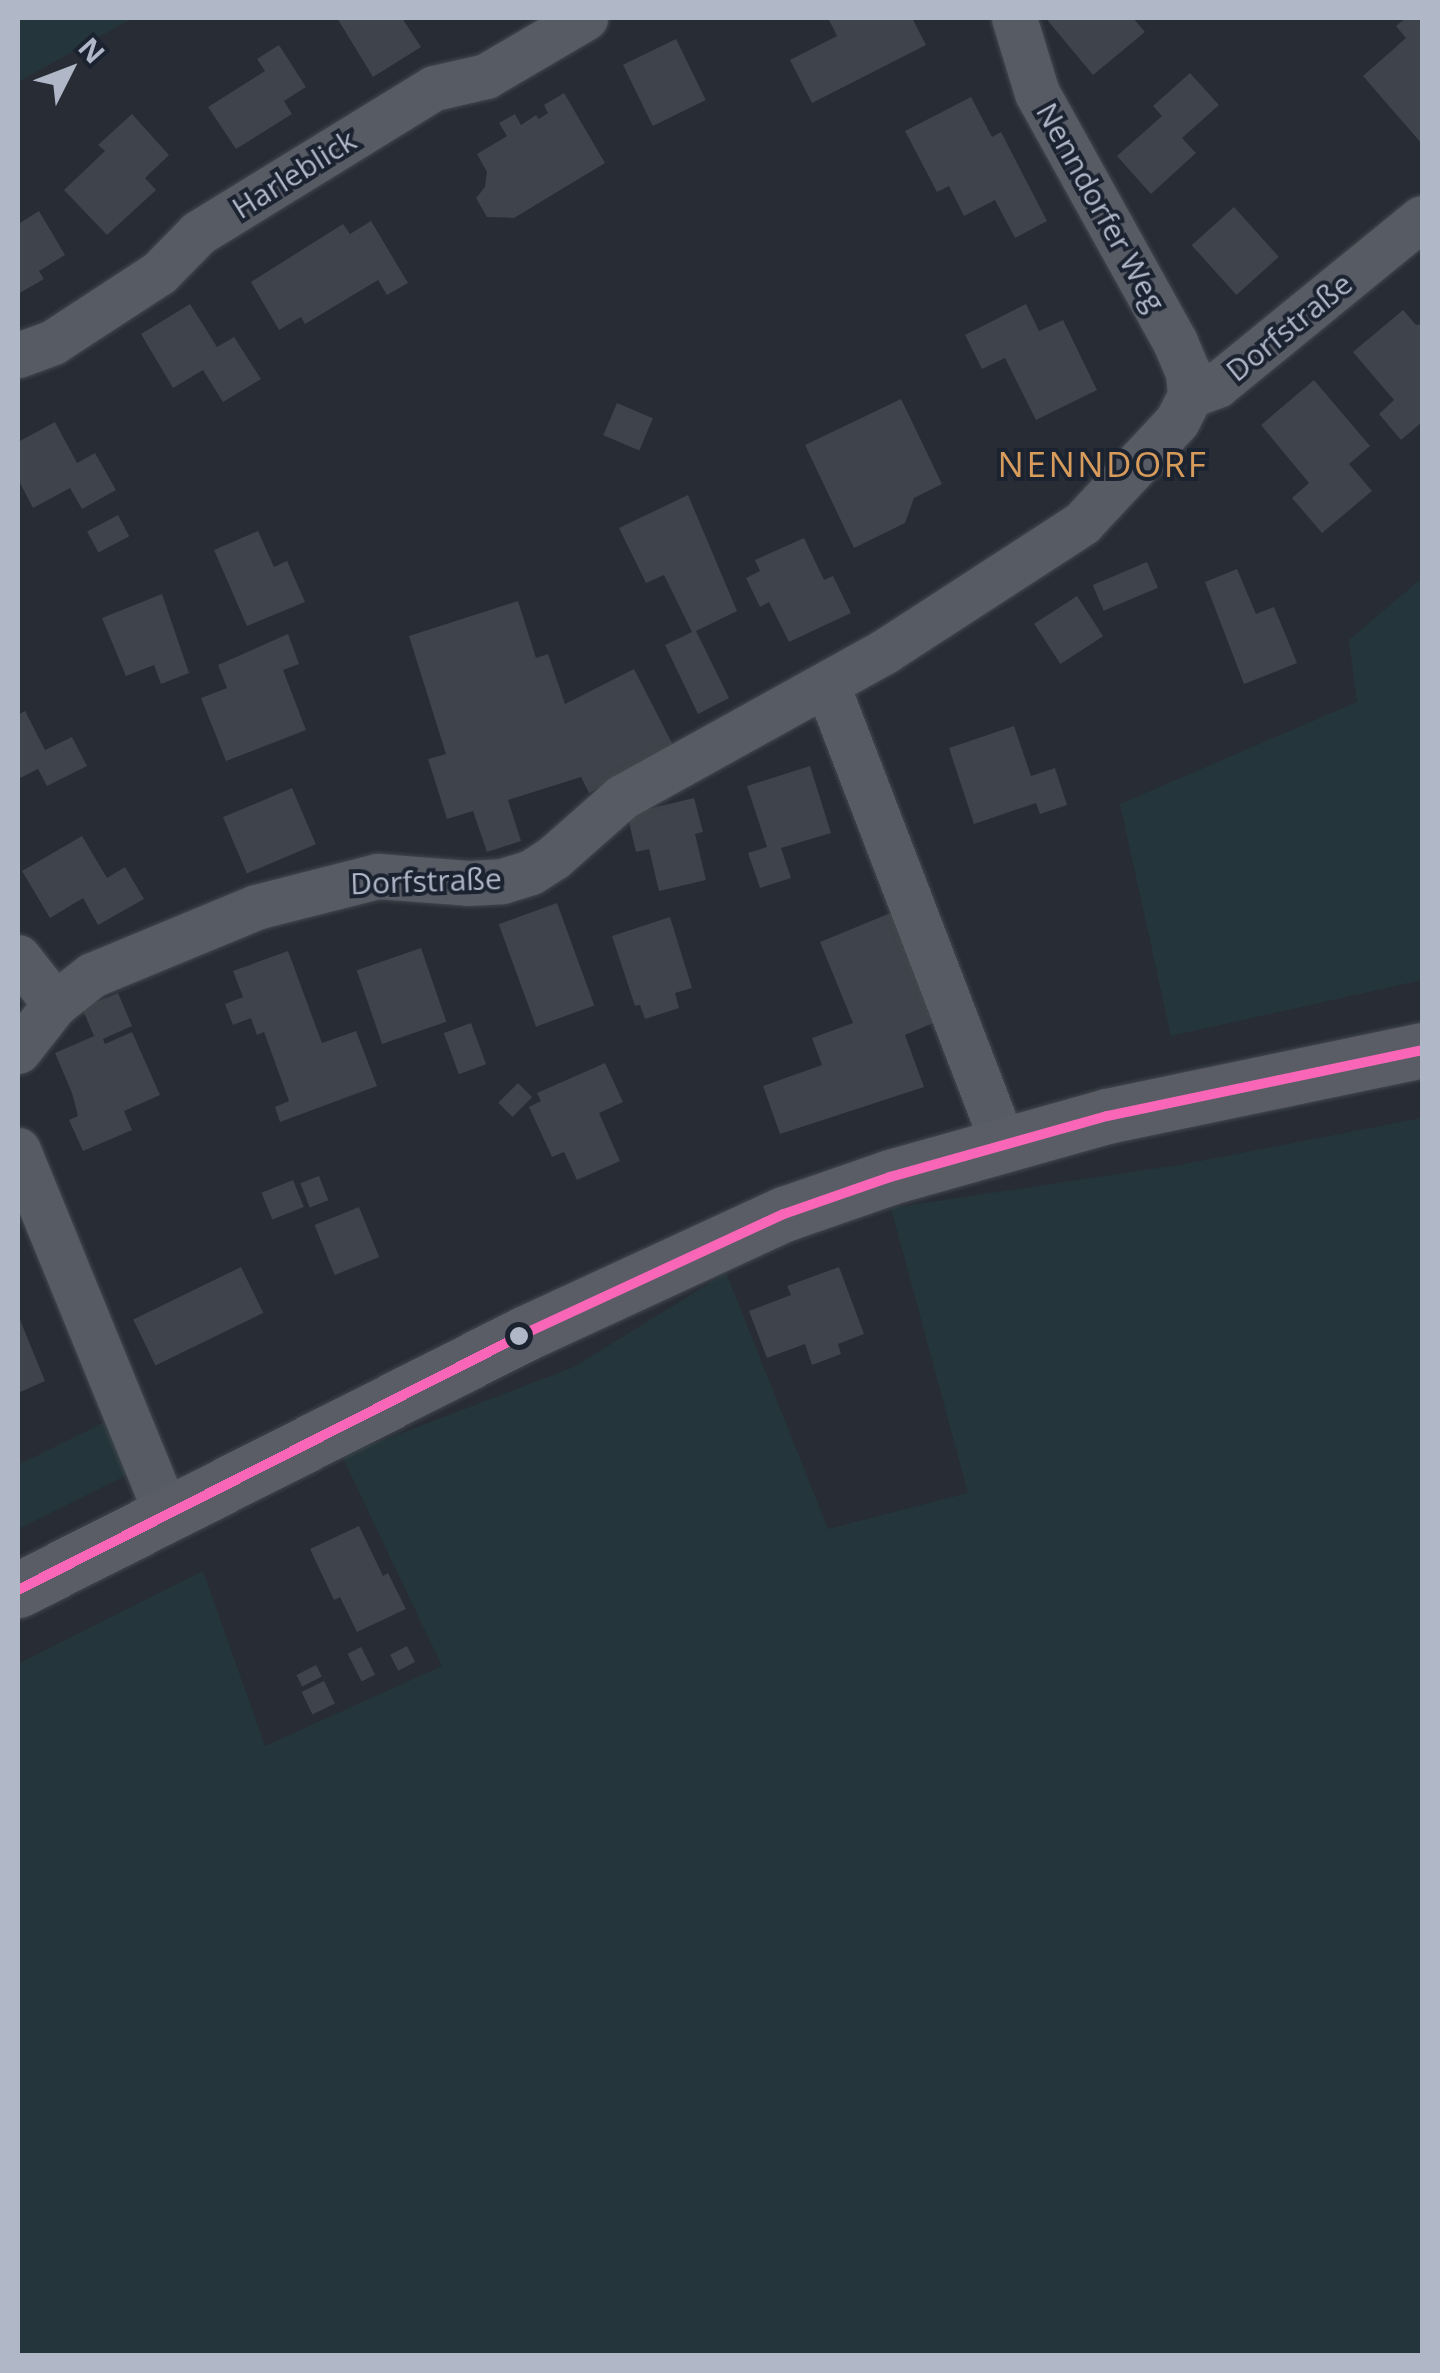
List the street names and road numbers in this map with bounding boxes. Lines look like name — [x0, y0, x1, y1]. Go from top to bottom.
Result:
street label: Nenndorfer Weg — [1029, 97, 1173, 317]
street label: Harleblick — [225, 122, 363, 226]
street label: Dorfstraße — [1219, 265, 1359, 389]
street label: Dorfstraße — [350, 860, 502, 902]

